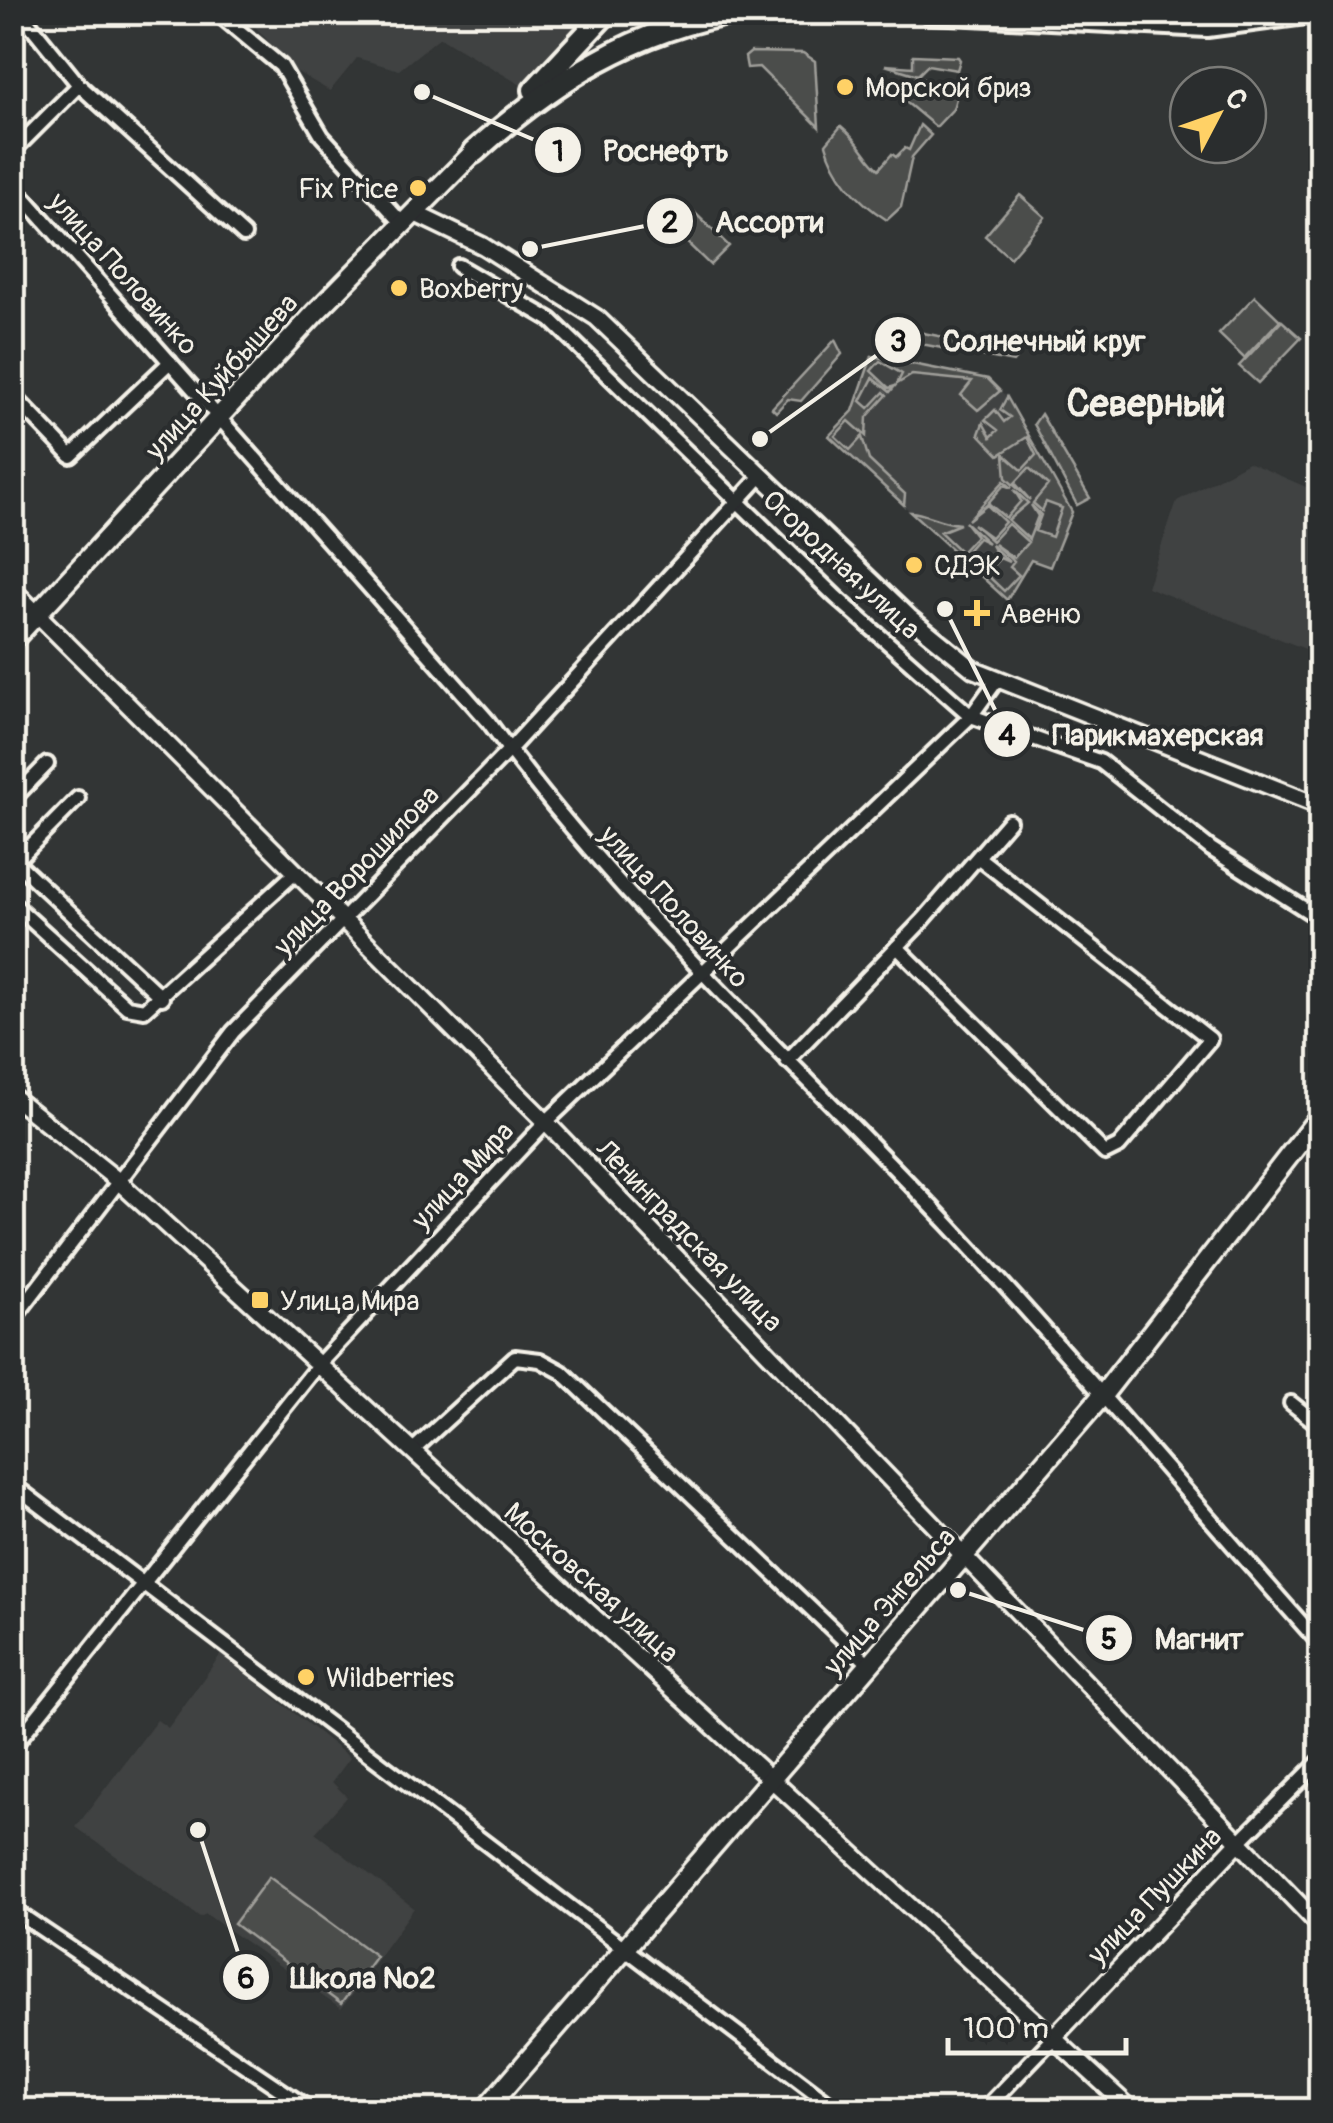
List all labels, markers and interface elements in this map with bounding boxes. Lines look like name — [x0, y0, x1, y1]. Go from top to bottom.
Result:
north arrow — [1168, 65, 1268, 165]
place label: Морской бриз — [865, 71, 1032, 106]
marker: Морской бриз — [834, 76, 856, 98]
text: С — [1217, 82, 1255, 118]
callout: Роснефть — [533, 120, 749, 180]
text: 1 — [552, 133, 564, 170]
text: Роснефть — [603, 133, 729, 170]
place label: Fix Price — [298, 172, 398, 207]
marker: Fix Price — [407, 177, 429, 199]
street label: улица Половинко — [40, 185, 205, 363]
callout: Ассорти — [645, 191, 844, 251]
text: 2 — [662, 204, 678, 241]
text: Ассорти — [715, 204, 824, 241]
place label: Boxberry — [419, 272, 523, 307]
marker: Boxberry — [388, 277, 410, 299]
street label: улица Куйбышева — [138, 287, 306, 468]
callout: Солнечный круг — [873, 310, 1166, 370]
text: 3 — [890, 323, 906, 360]
text: Солнечный круг — [942, 323, 1146, 360]
district label: Северный — [1066, 380, 1226, 428]
street label: Огородная улица — [755, 483, 927, 647]
place label: СДЭК — [934, 549, 1001, 584]
marker: СДЭК — [903, 554, 925, 576]
place label: Авеню — [1000, 597, 1082, 632]
marker: Авеню — [964, 600, 990, 626]
callout: Парикмахерская — [982, 704, 1284, 764]
text: 4 — [998, 717, 1016, 754]
text: Парикмахерская — [1052, 717, 1264, 754]
street label: улица Ворошилова — [266, 778, 447, 964]
street label: улица Половинко — [591, 818, 756, 996]
street label: улица Мира — [404, 1115, 522, 1238]
street label: Ленинградская улица — [587, 1132, 790, 1340]
place label: Улица Мира — [280, 1284, 420, 1319]
marker: Улица Мира — [249, 1289, 271, 1311]
street label: Московская улица — [496, 1495, 686, 1671]
street label: улица Энгельса — [816, 1521, 964, 1684]
callout: Магнит — [1084, 1608, 1263, 1668]
text: 5 — [1101, 1621, 1117, 1658]
text: Магнит — [1154, 1621, 1245, 1658]
place label: Wildberries — [326, 1661, 455, 1696]
marker: Wildberries — [295, 1666, 317, 1688]
street label: улица Пушкина — [1080, 1820, 1230, 1973]
callout: Школа №2 — [221, 1947, 456, 2007]
text: 6 — [237, 1960, 255, 1997]
text: Школа №2 — [289, 1960, 436, 1997]
scale bar — [948, 1993, 1126, 2055]
text: 100 m — [963, 2010, 1049, 2047]

